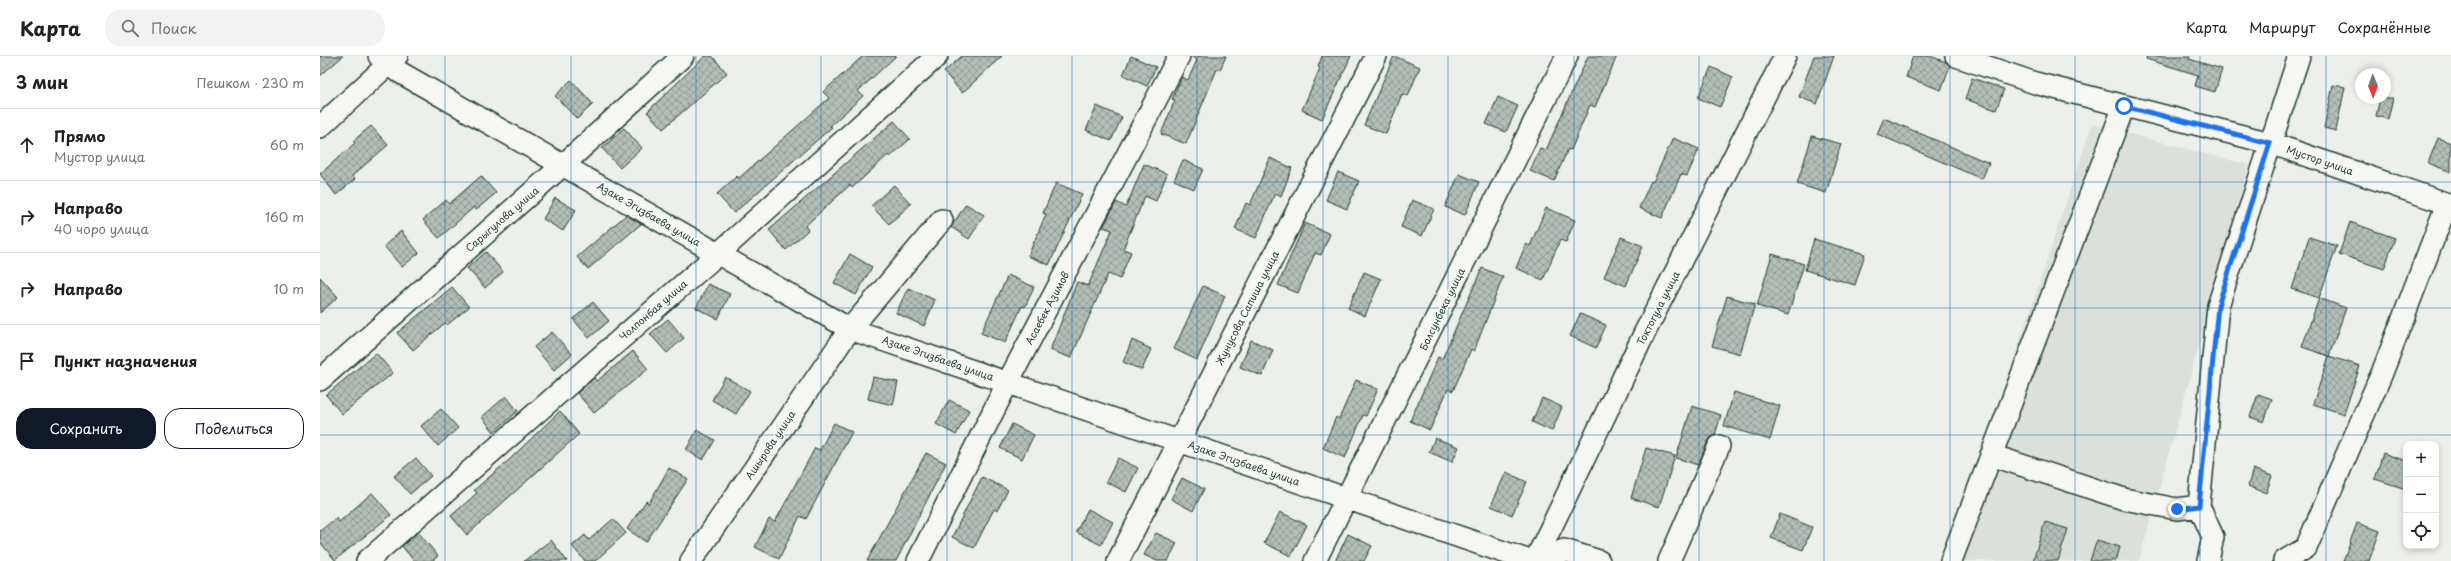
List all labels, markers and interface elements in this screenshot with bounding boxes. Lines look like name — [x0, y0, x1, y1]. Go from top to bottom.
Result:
search box — [105, 10, 385, 46]
text: Карта — [20, 14, 81, 42]
text: Поиск — [151, 16, 196, 39]
icon: search — [119, 17, 141, 39]
text: Карта — [2186, 17, 2227, 38]
text: Маршрут — [2249, 17, 2315, 38]
text: Сохранённые — [2337, 17, 2431, 38]
north arrow — [2355, 68, 2391, 104]
text: 3 мин — [16, 69, 68, 95]
text: Пешком · 230 m — [196, 73, 304, 92]
route start — [2115, 97, 2133, 115]
text: Прямо — [54, 124, 105, 147]
icon: ahead — [16, 134, 38, 156]
text: 60 m — [270, 135, 304, 154]
street label: Мустор улица — [2284, 141, 2356, 179]
text: Мустор улица — [54, 147, 145, 166]
street label: Азаке Эгизбаева улица — [594, 178, 704, 251]
street label: Сарыгулова улица — [462, 182, 543, 256]
text: Направо — [54, 196, 123, 219]
icon: right — [16, 206, 38, 228]
text: 160 m — [265, 207, 304, 226]
text: 40 чоро улица — [54, 219, 149, 238]
street label: Жунусова Сапиша улица — [1211, 247, 1283, 368]
street label: Болсунбека улица — [1415, 264, 1469, 353]
street label: Токтогула улица — [1632, 267, 1684, 348]
street label: Асаебек Азимов — [1021, 268, 1072, 347]
street label: Чолпонбая улица — [615, 275, 691, 343]
text: Направо — [54, 277, 123, 300]
icon: right — [16, 278, 38, 300]
text: 10 m — [274, 279, 304, 298]
street label: Азаке Эгизбаева улица — [880, 331, 997, 385]
text: Пункт назначения — [54, 349, 197, 372]
icon: arrive — [16, 350, 38, 372]
street label: Ашырова улица — [741, 407, 800, 483]
button: Сохранить — [16, 408, 156, 449]
button: Поделиться — [164, 408, 304, 449]
street label: Азаке Эгизбаева улица — [1186, 436, 1303, 490]
map controls — [2403, 441, 2439, 549]
button: + — [2403, 441, 2439, 477]
button: − — [2403, 477, 2439, 513]
route end — [2168, 500, 2186, 518]
button: locate — [2403, 513, 2439, 549]

